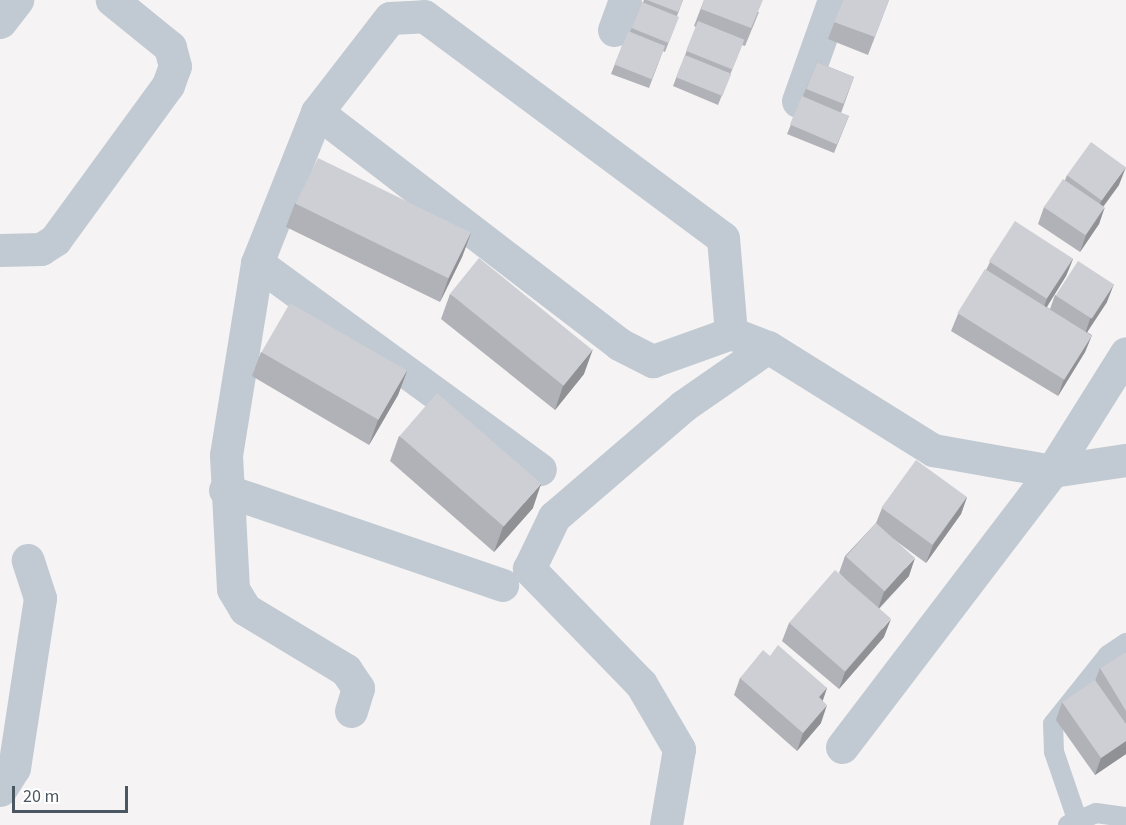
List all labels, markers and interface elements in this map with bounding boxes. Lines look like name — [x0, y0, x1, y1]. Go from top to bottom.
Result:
scale bar — [15, 774, 130, 812]
text: 20 m — [23, 784, 59, 809]

